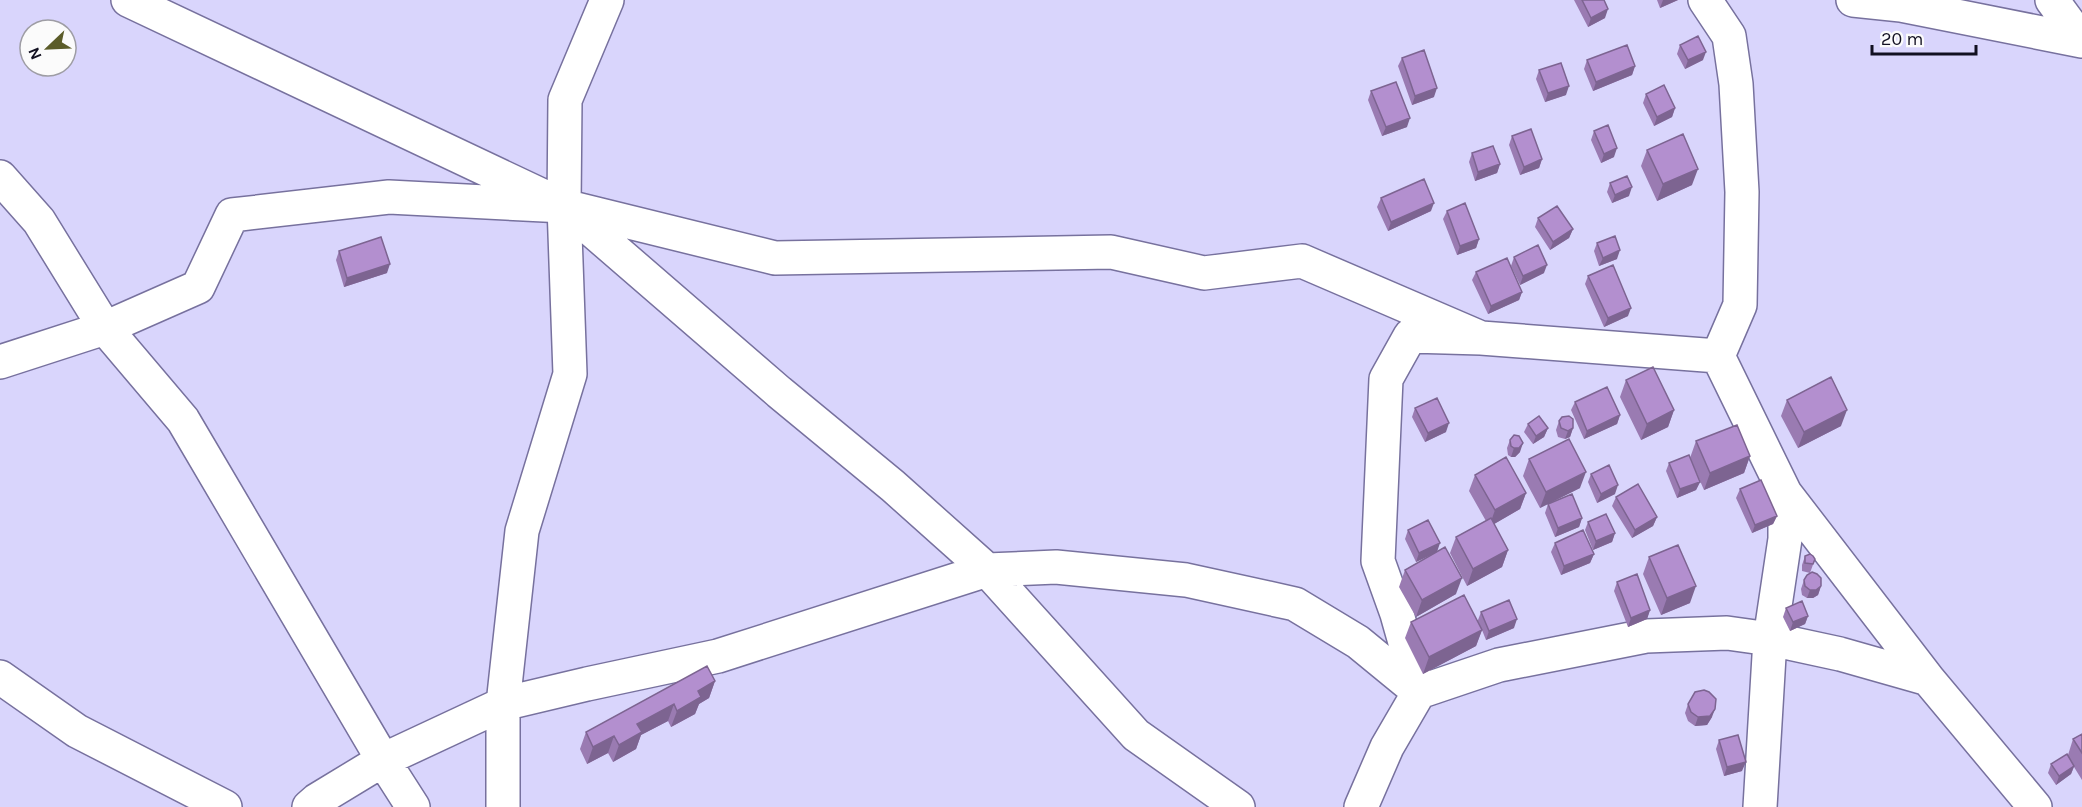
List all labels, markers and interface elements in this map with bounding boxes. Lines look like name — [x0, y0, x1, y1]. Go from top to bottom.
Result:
north arrow — [18, 18, 78, 78]
scale bar — [1872, 18, 1976, 56]
text: 20 m — [1881, 28, 1923, 50]
text: N — [24, 45, 46, 63]

